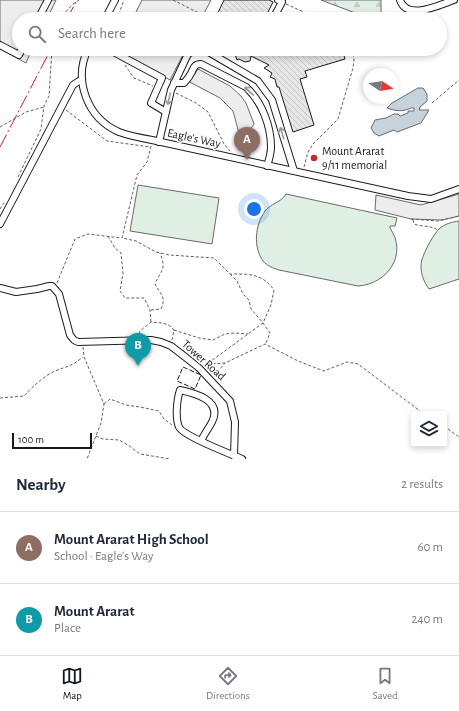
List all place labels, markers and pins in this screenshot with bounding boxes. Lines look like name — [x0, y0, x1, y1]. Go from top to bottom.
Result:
pin: A — [234, 127, 260, 160]
place label: Mount Ararat 9/11 memorial — [322, 145, 387, 171]
marker: Mount Ararat 9/11 memorial — [309, 153, 319, 163]
pin: B — [125, 333, 151, 366]

